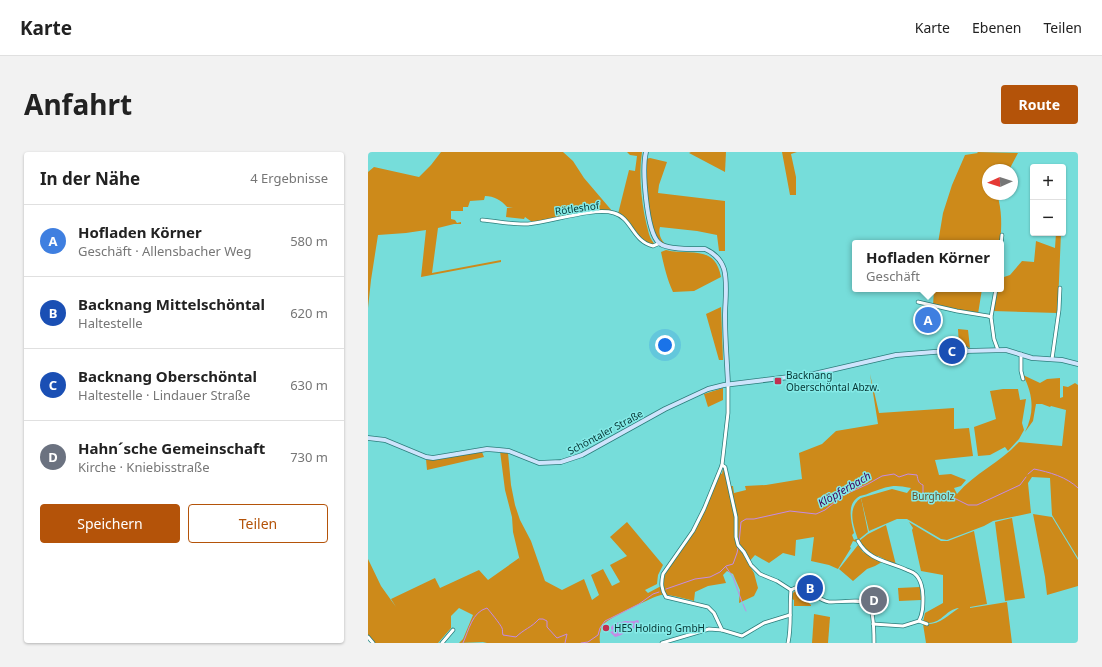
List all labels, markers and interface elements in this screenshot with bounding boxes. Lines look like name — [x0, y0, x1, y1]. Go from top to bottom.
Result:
text: Karte — [20, 15, 72, 41]
text: Karte — [915, 18, 950, 37]
text: Ebenen — [972, 18, 1022, 37]
text: Teilen — [1044, 18, 1082, 37]
text: Anfahrt — [24, 85, 132, 123]
button: Route — [1001, 85, 1078, 124]
north arrow — [982, 164, 1018, 200]
map controls — [1030, 164, 1066, 236]
button: + — [1030, 164, 1066, 200]
text: In der Nähe — [40, 167, 140, 190]
text: 4 Ergebnisse — [250, 169, 328, 187]
street label: Rötleshof — [554, 198, 601, 218]
button: − — [1030, 200, 1066, 236]
text: Hofladen Körner — [78, 222, 202, 242]
text: A — [49, 232, 58, 250]
text: 580 m — [290, 232, 328, 250]
popup — [852, 240, 1004, 292]
text: Geschäft · Allensbacher Weg — [78, 242, 251, 260]
text: Hofladen Körner — [866, 247, 990, 267]
text: Geschäft — [866, 267, 920, 285]
text: Backnang Mittelschöntal — [78, 294, 265, 314]
text: B — [49, 304, 57, 322]
text: 620 m — [290, 304, 328, 322]
pin: A — [915, 305, 941, 335]
text: Haltestelle — [78, 314, 143, 332]
your location — [655, 335, 675, 355]
pin: C — [939, 336, 965, 366]
text: Backnang Oberschöntal — [78, 366, 257, 386]
place label: Backnang Oberschöntal Abzw. — [786, 368, 879, 394]
text: C — [49, 376, 57, 394]
text: 630 m — [290, 376, 328, 394]
marker: Backnang Oberschöntal Abzw. — [773, 376, 783, 386]
text: Haltestelle · Lindauer Straße — [78, 386, 250, 404]
street label: Schöntaler Straße — [565, 406, 645, 458]
text: Hahn´sche Gemeinschaft — [78, 438, 265, 458]
text: D — [48, 448, 58, 466]
text: 730 m — [290, 448, 328, 466]
text: Kirche · Kniebisstraße — [78, 458, 210, 476]
water label: Klöpferbach — [815, 468, 873, 510]
park label: Burgholz — [912, 489, 954, 503]
button: Speichern — [40, 504, 180, 543]
button: Teilen — [188, 504, 328, 543]
pin: B — [797, 573, 823, 603]
pin: D — [861, 585, 887, 615]
place label: HES Holding GmbH — [614, 621, 705, 635]
marker: HES Holding GmbH — [601, 623, 611, 633]

